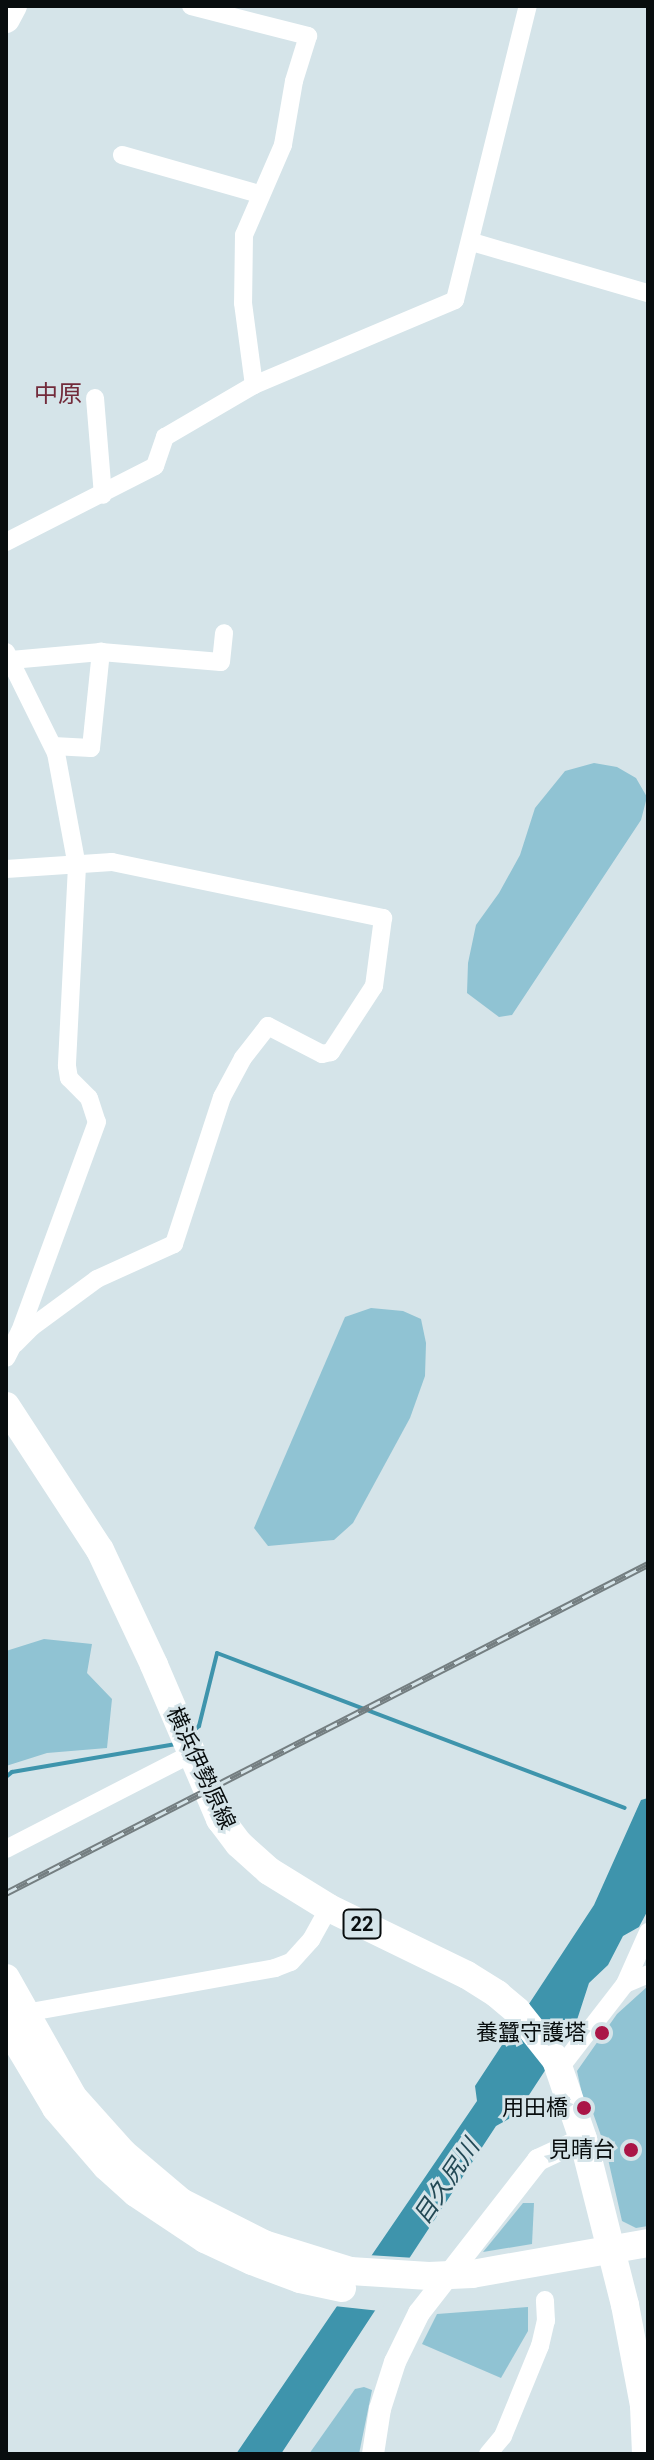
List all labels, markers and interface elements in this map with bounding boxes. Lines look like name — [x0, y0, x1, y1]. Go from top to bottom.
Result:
district label: 中原 — [34, 381, 82, 409]
street label: 横浜伊勢原線 — [161, 1703, 241, 1833]
road number: 22 — [342, 1908, 382, 1940]
place label: 養蠶守護塔 — [476, 2020, 586, 2046]
marker: 養蠶守護塔 — [593, 2024, 611, 2042]
place label: 用田橋 — [502, 2095, 568, 2121]
marker: 用田橋 — [575, 2099, 593, 2117]
water label: 目久尻川 — [408, 2134, 486, 2230]
place label: 見晴台 — [549, 2137, 615, 2163]
marker: 見晴台 — [622, 2141, 640, 2159]

